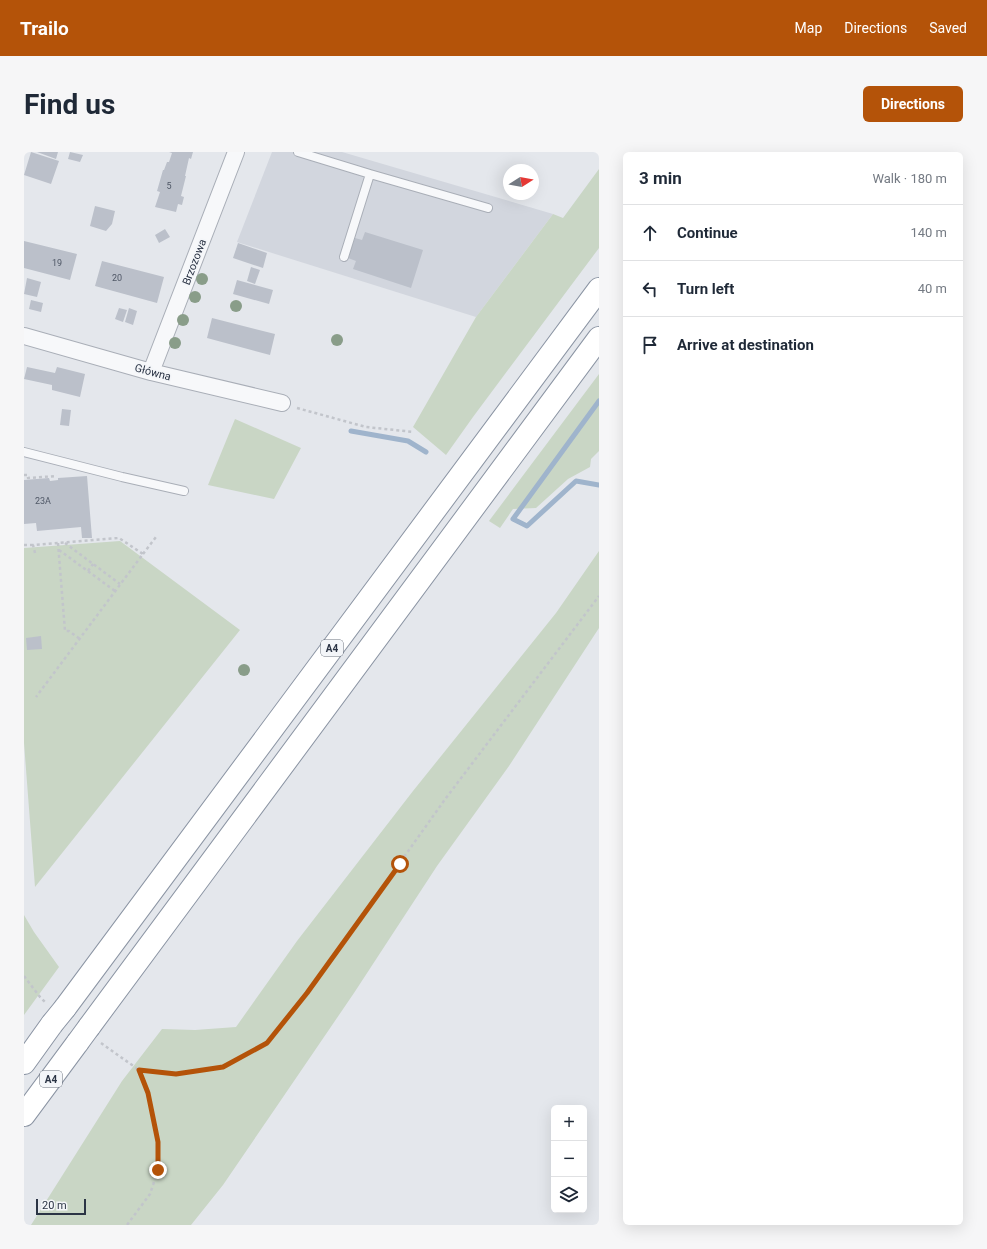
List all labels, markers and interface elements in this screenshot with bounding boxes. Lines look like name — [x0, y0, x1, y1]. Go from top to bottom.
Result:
text: Trailo — [20, 17, 69, 40]
text: Map — [795, 20, 822, 36]
text: Directions — [844, 20, 907, 36]
text: Saved — [929, 20, 967, 36]
button: Directions — [863, 86, 963, 122]
text: Find us — [24, 88, 115, 121]
north arrow — [503, 164, 539, 200]
text: 3 min — [639, 168, 682, 188]
text: Walk · 180 m — [872, 171, 947, 186]
house number: 5 — [166, 181, 172, 191]
icon: ahead — [639, 222, 661, 244]
text: Continue — [677, 224, 738, 242]
text: 140 m — [910, 225, 947, 240]
street label: Brzozowa — [180, 237, 209, 287]
house number: 19 — [52, 258, 62, 268]
house number: 20 — [112, 273, 122, 283]
icon: left — [639, 278, 661, 300]
text: Turn left — [677, 280, 734, 298]
text: 40 m — [918, 281, 947, 296]
icon: arrive — [639, 334, 661, 356]
text: Arrive at destination — [677, 336, 814, 354]
street label: Główna — [133, 361, 172, 384]
house number: 23A — [35, 496, 51, 506]
road number: A4 — [321, 640, 343, 656]
route start — [391, 855, 409, 873]
road number: A4 — [40, 1071, 62, 1087]
map controls — [551, 1105, 587, 1213]
button: + — [551, 1105, 587, 1141]
button: − — [551, 1141, 587, 1177]
route end — [149, 1161, 167, 1179]
button: layers — [551, 1177, 587, 1213]
scale bar — [36, 1197, 86, 1216]
text: 20 m — [42, 1199, 67, 1212]

